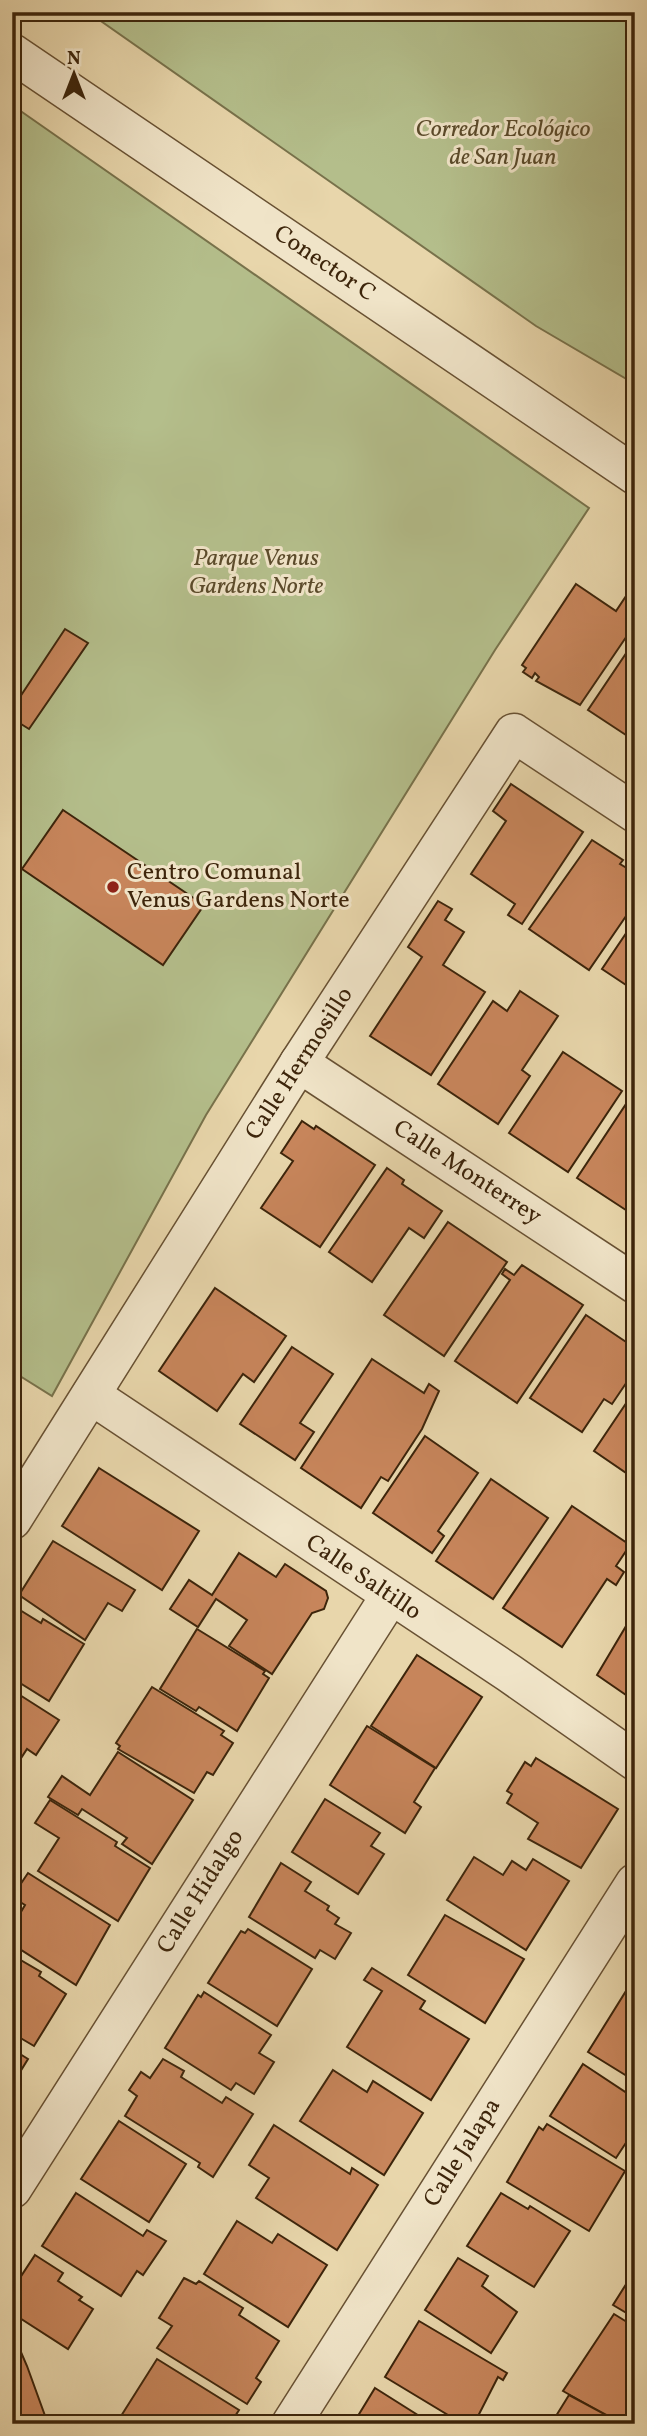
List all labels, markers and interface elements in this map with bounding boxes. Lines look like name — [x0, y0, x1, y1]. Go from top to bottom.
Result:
north arrow — [38, 38, 108, 108]
text: N — [67, 46, 81, 72]
park label: Corredor Ecológico de San Juan — [416, 113, 590, 175]
street label: Conector C — [266, 217, 382, 311]
park label: Parque Venus Gardens Norte — [189, 542, 323, 604]
place label: Centro Comunal Venus Gardens Norte — [127, 856, 350, 918]
marker: Centro Comunal Venus Gardens Norte — [105, 879, 121, 895]
street label: Calle Hermosillo — [238, 981, 362, 1147]
street label: Calle Monterrey — [386, 1112, 548, 1234]
street label: Calle Saltillo — [298, 1527, 428, 1629]
street label: Calle Hidalgo — [149, 1823, 253, 1961]
street label: Calle Jalapa — [416, 2092, 510, 2214]

